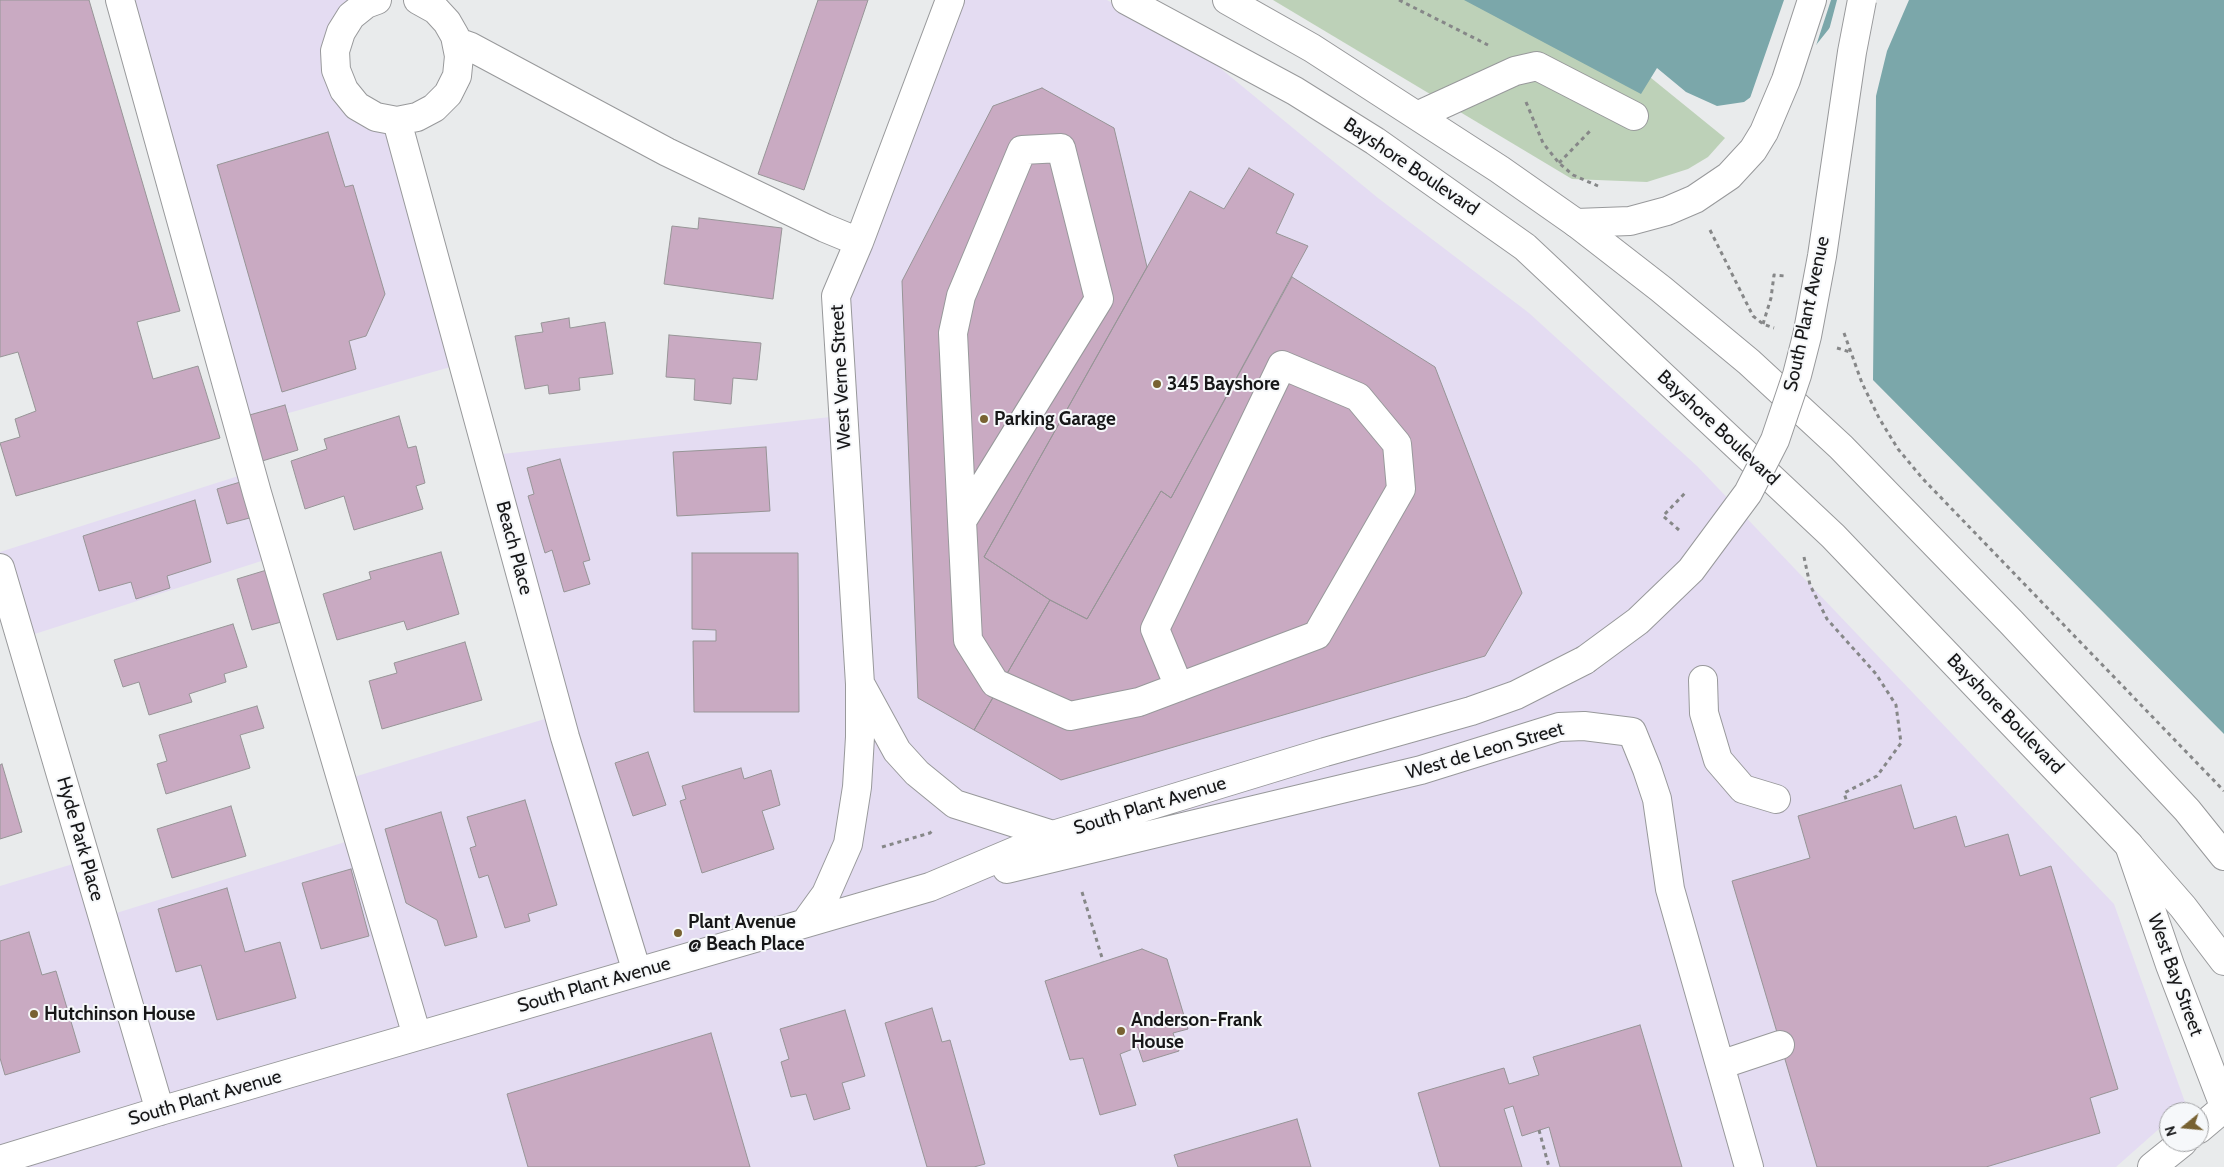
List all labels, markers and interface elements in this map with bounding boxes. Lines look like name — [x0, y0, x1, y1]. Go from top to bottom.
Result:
street label: Bayshore Boulevard — [1339, 113, 1483, 221]
street label: South Plant Avenue — [1779, 234, 1835, 394]
street label: West Verne Street — [826, 304, 856, 450]
street label: Bayshore Boulevard — [1652, 366, 1784, 490]
place label: 345 Bayshore — [1167, 373, 1280, 395]
marker: 345 Bayshore — [1151, 378, 1163, 390]
place label: Parking Garage — [994, 408, 1116, 430]
marker: Parking Garage — [978, 413, 990, 425]
street label: Beach Place — [491, 499, 537, 597]
street label: Bayshore Boulevard — [1942, 649, 2068, 779]
street label: West de Leon Street — [1403, 718, 1567, 784]
street label: South Plant Avenue — [1071, 772, 1229, 840]
street label: Hyde Park Place — [51, 774, 109, 904]
place label: Plant Avenue @ Beach Place — [688, 911, 805, 955]
street label: West Bay Street — [2142, 911, 2208, 1039]
marker: Plant Avenue @ Beach Place — [672, 927, 684, 939]
street label: South Plant Avenue — [515, 952, 673, 1018]
place label: Hutchinson House — [44, 1003, 195, 1025]
marker: Hutchinson House — [28, 1008, 40, 1020]
place label: Anderson-Frank House — [1131, 1009, 1262, 1053]
marker: Anderson-Frank House — [1115, 1025, 1127, 1037]
street label: South Plant Avenue — [126, 1065, 284, 1131]
north arrow — [2159, 1102, 2209, 1152]
text: N — [2161, 1124, 2181, 1138]

